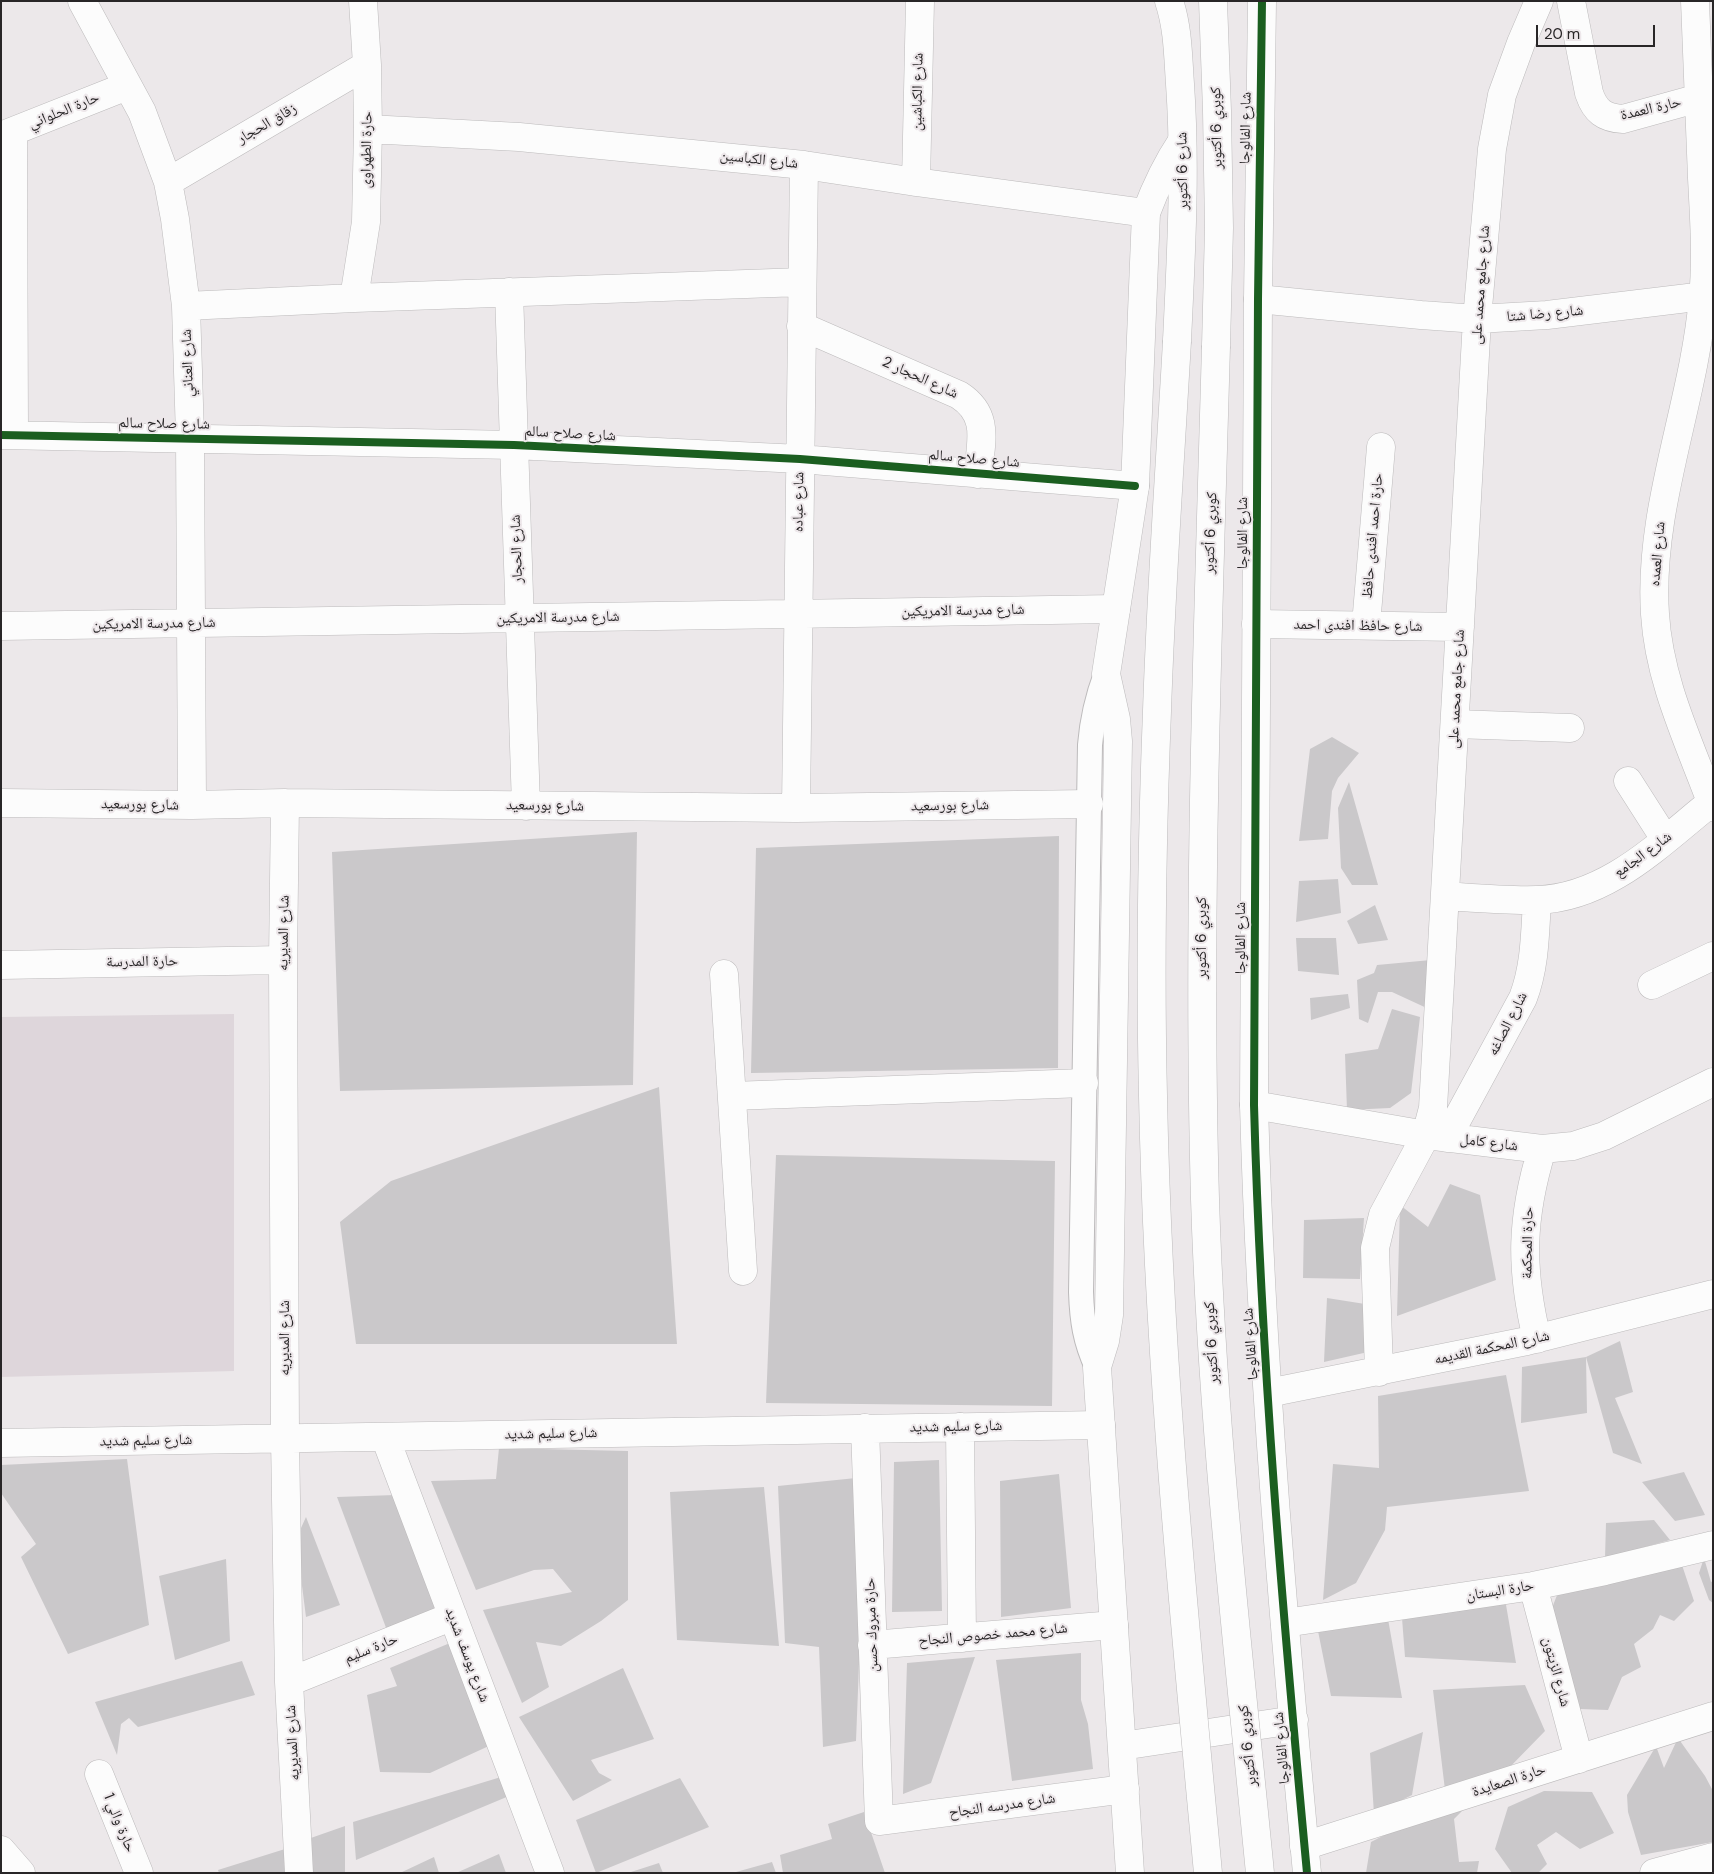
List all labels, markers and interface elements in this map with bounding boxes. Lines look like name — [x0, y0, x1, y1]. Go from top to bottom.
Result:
scale bar — [1539, 15, 1658, 47]
text: 20 m — [1544, 24, 1580, 44]
street label: شارع الكباشين — [908, 53, 928, 131]
street label: كوبري 6 أكتوبر — [1207, 87, 1227, 169]
street label: حارة الحلواني — [26, 89, 102, 133]
street label: شارع الفالوجا — [1236, 92, 1256, 164]
street label: حارة العمدة — [1619, 93, 1683, 125]
street label: زقاق الحجار — [234, 100, 300, 148]
street label: حارة الطهراوى — [357, 111, 377, 189]
street label: شارع 6 أكتوبر — [1173, 132, 1193, 210]
street label: شارع الكباسين — [719, 147, 799, 173]
street label: شارع جامع محمد على — [1468, 225, 1494, 345]
street label: شارع رضا شتا — [1506, 302, 1584, 326]
street label: شارع العناني — [178, 329, 198, 397]
street label: شارع الحجار 2 — [879, 353, 961, 403]
street label: شارع صلاح سالم — [118, 414, 210, 434]
street label: شارع صلاح سالم — [524, 423, 616, 445]
street label: شارع صلاح سالم — [928, 446, 1020, 472]
street label: شارع عباده — [789, 472, 809, 532]
street label: حارة احمد افندى حافظ — [1359, 473, 1387, 599]
street label: كوبري 6 أكتوبر — [1201, 491, 1221, 575]
street label: شارع الفالوجا — [1234, 497, 1252, 569]
street label: شارع الحجار — [507, 514, 527, 584]
street label: شارع العمده — [1646, 521, 1670, 587]
street label: شارع مدرسة الامريكين — [901, 601, 1025, 621]
street label: شارع مدرسة الامريكين — [496, 608, 620, 628]
street label: شارع مدرسة الامريكين — [92, 614, 216, 634]
street label: شارع حافظ افندى احمد — [1293, 616, 1423, 636]
street label: شارع جامع محمد على — [1445, 629, 1469, 749]
street label: شارع بورسعيد — [101, 795, 179, 815]
street label: شارع بورسعيد — [506, 796, 584, 816]
street label: شارع بورسعيد — [911, 796, 989, 816]
street label: شارع الجامع — [1611, 828, 1675, 882]
street label: شارع المديريه — [274, 895, 294, 971]
street label: كوبري 6 أكتوبر — [1193, 897, 1211, 979]
street label: شارع الفالوجا — [1232, 902, 1250, 974]
street label: حارة المدرسة — [106, 952, 178, 972]
street label: شارع الصاغه — [1484, 989, 1532, 1059]
street label: شارع كامل — [1459, 1131, 1519, 1155]
street label: حارة المحكمة — [1518, 1207, 1538, 1279]
street label: شارع المديريه — [276, 1300, 294, 1376]
street label: كوبري 6 أكتوبر — [1201, 1301, 1223, 1385]
street label: شارع الفالوجا — [1239, 1307, 1263, 1381]
street label: شارع المحكمة القديمه — [1433, 1327, 1551, 1369]
street label: شارع سليم شديد — [910, 1417, 1002, 1437]
street label: شارع سليم شديد — [505, 1424, 597, 1444]
street label: شارع سليم شديد — [100, 1431, 192, 1451]
street label: حارة البستان — [1465, 1577, 1535, 1605]
street label: حارة مبروك حسن — [861, 1578, 883, 1672]
street label: شارع يوسف شديد — [441, 1605, 493, 1705]
street label: شارع محمد خصوص النجاح — [918, 1620, 1068, 1650]
street label: حارة سليم — [342, 1630, 400, 1668]
street label: شارع الزيتون — [1538, 1635, 1574, 1709]
street label: كوبري 6 أكتوبر — [1235, 1704, 1261, 1788]
street label: شارع المديريه — [282, 1705, 304, 1781]
street label: شارع الفالوجا — [1270, 1711, 1294, 1785]
street label: حارة الصعايدة — [1470, 1761, 1548, 1801]
street label: شارع مدرسه النجاح — [948, 1790, 1056, 1822]
street label: حارة والي 1 — [99, 1791, 139, 1855]

